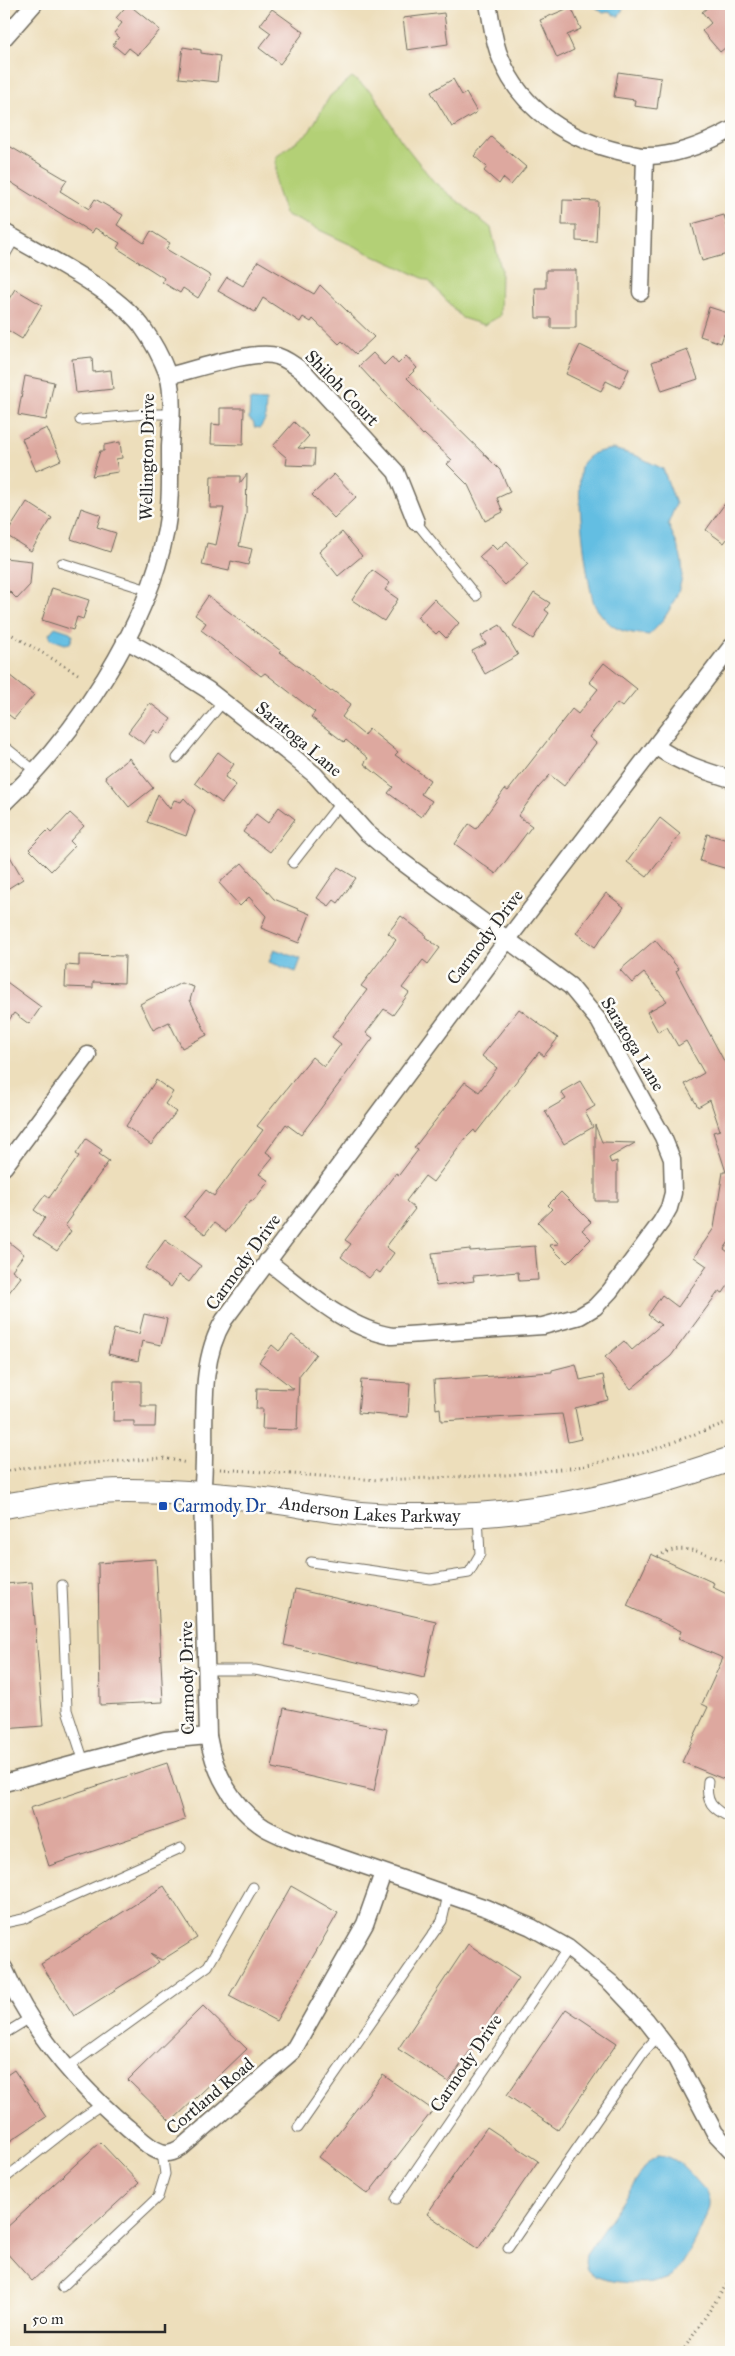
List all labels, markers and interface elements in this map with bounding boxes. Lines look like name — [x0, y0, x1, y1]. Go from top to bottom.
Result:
street label: Shiloh Court — [300, 345, 384, 431]
street label: Wellington Drive — [135, 393, 160, 521]
street label: Saratoga Lane — [251, 697, 347, 782]
street label: Carmody Drive — [442, 885, 528, 989]
street label: Saratoga Lane — [595, 993, 670, 1096]
street label: Carmody Drive — [201, 1210, 285, 1314]
street label: Anderson Lakes Parkway — [277, 1491, 461, 1527]
place label: Carmody Dr — [173, 1495, 266, 1517]
marker: Carmody Dr — [157, 1500, 169, 1512]
street label: Carmody Drive — [175, 1621, 199, 1735]
street label: Carmody Drive — [425, 2010, 507, 2116]
street label: Cortland Road — [162, 2053, 258, 2139]
scale bar — [25, 2301, 165, 2333]
text: 50 m — [32, 2310, 64, 2328]

